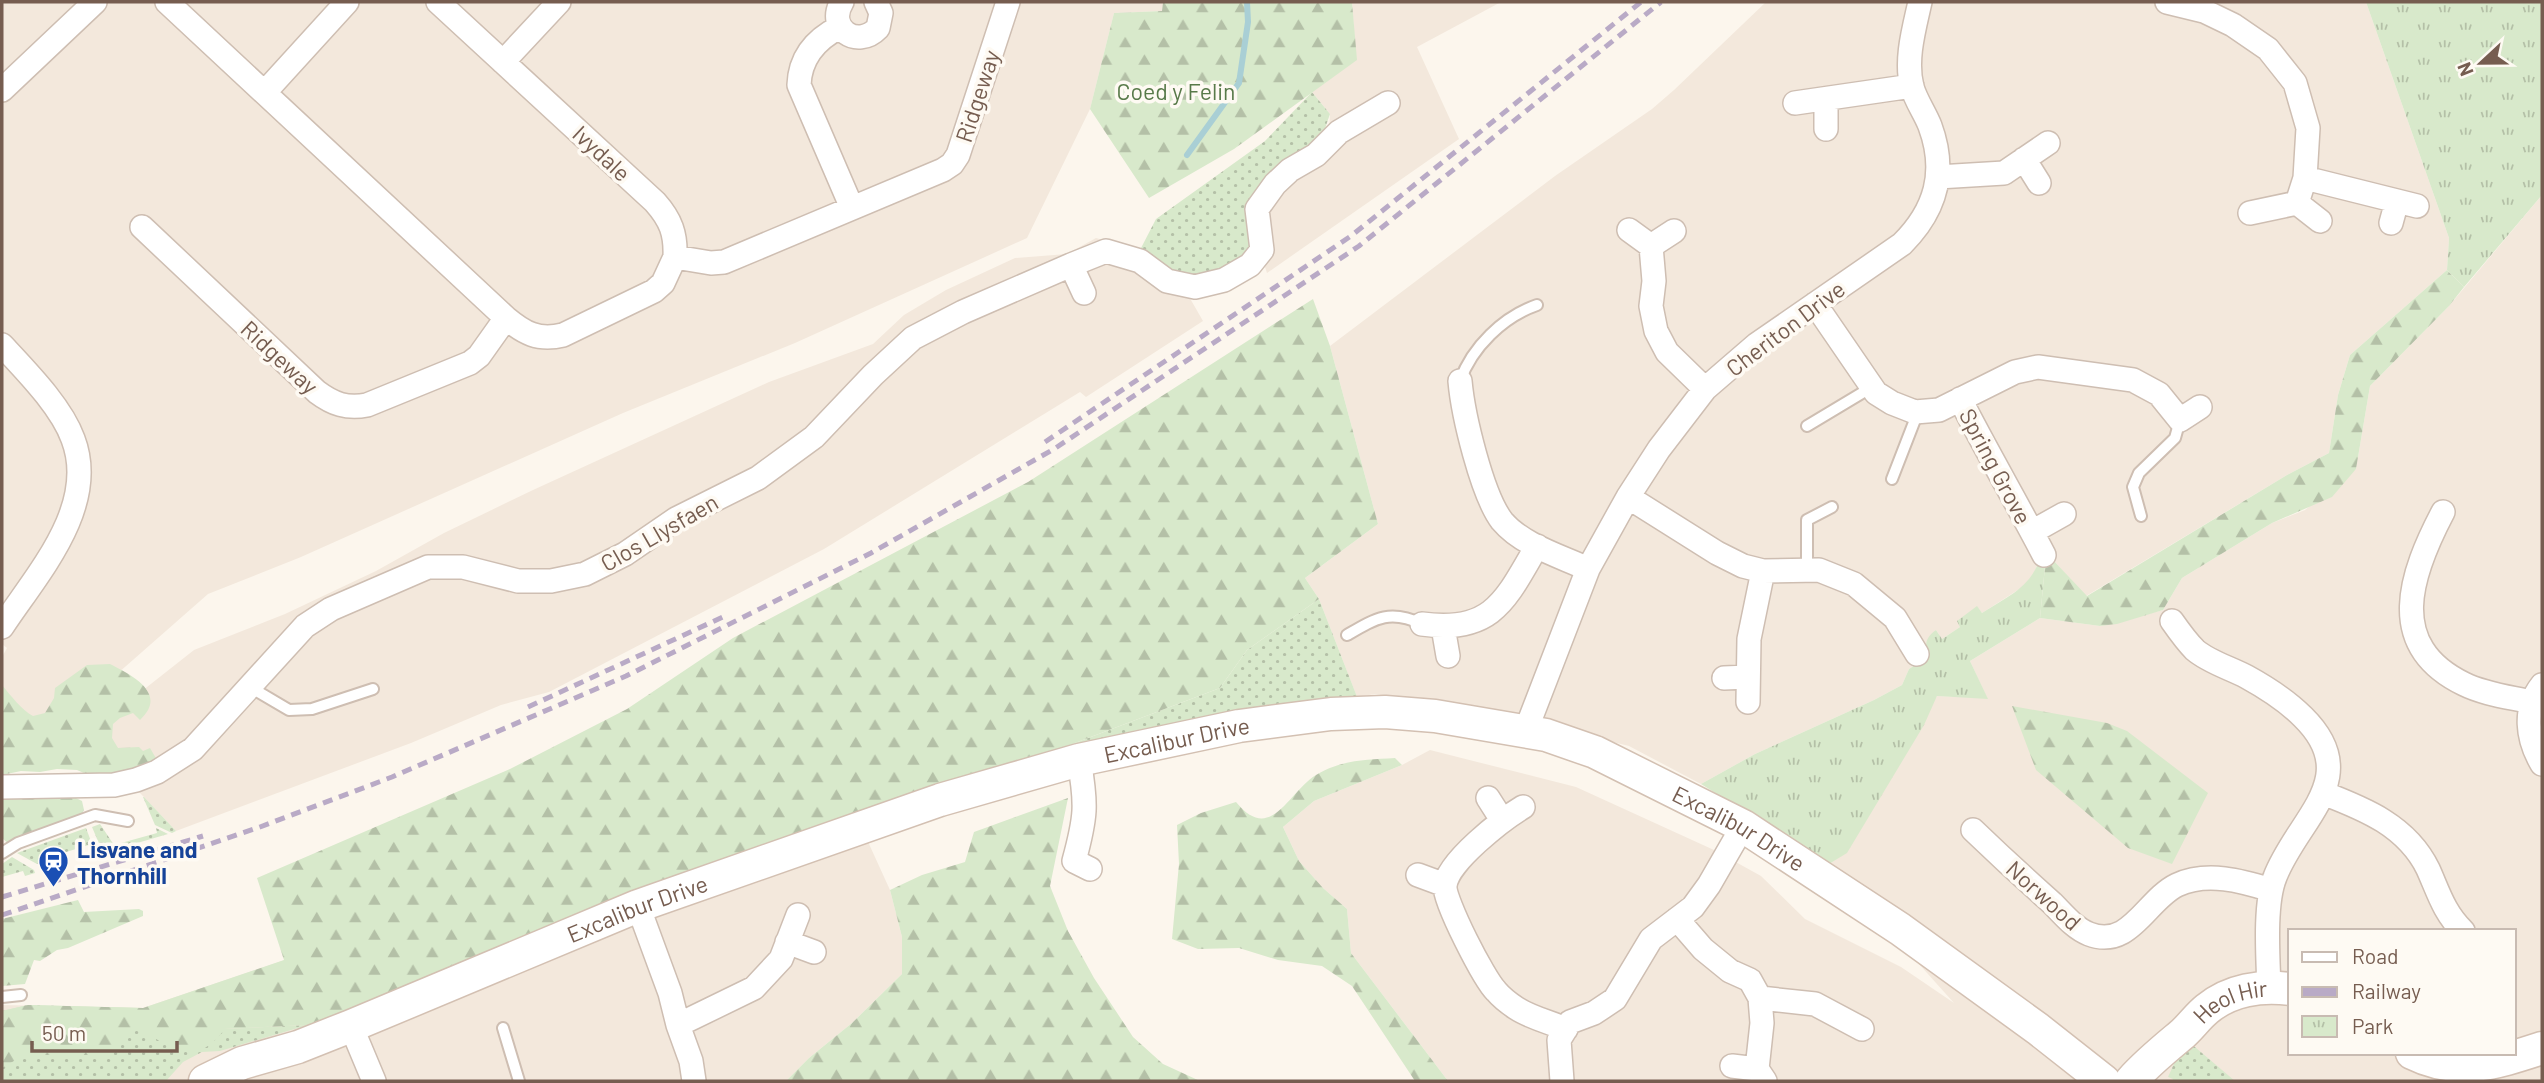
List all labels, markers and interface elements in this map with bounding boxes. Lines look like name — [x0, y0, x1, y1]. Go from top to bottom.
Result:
north arrow — [2446, 28, 2516, 98]
street label: Ridgeway — [949, 46, 1005, 146]
text: N — [2452, 59, 2478, 80]
park label: Coed y Felin — [1116, 77, 1236, 105]
street label: Ivydale — [567, 119, 637, 187]
street label: Cheriton Drive — [1720, 274, 1850, 382]
street label: Ridgeway — [236, 314, 325, 400]
street label: Spring Grove — [1954, 403, 2038, 529]
street label: Clos Llysfaen — [595, 487, 723, 577]
street label: Excalibur Drive — [1101, 711, 1251, 768]
street label: Excalibur Drive — [1668, 779, 1811, 877]
place label: Lisvane and Thornhill — [77, 835, 198, 889]
station icon: Lisvane and Thornhill — [37, 845, 71, 889]
street label: Norwood — [2001, 854, 2087, 936]
street label: Excalibur Drive — [563, 869, 711, 948]
legend — [2288, 929, 2516, 1055]
text: Road — [2352, 943, 2398, 968]
street label: Heol Hir — [2187, 974, 2269, 1029]
text: Railway — [2352, 978, 2421, 1003]
scale bar — [32, 1010, 177, 1054]
text: Park — [2352, 1013, 2393, 1038]
text: 50 m — [42, 1020, 86, 1045]

